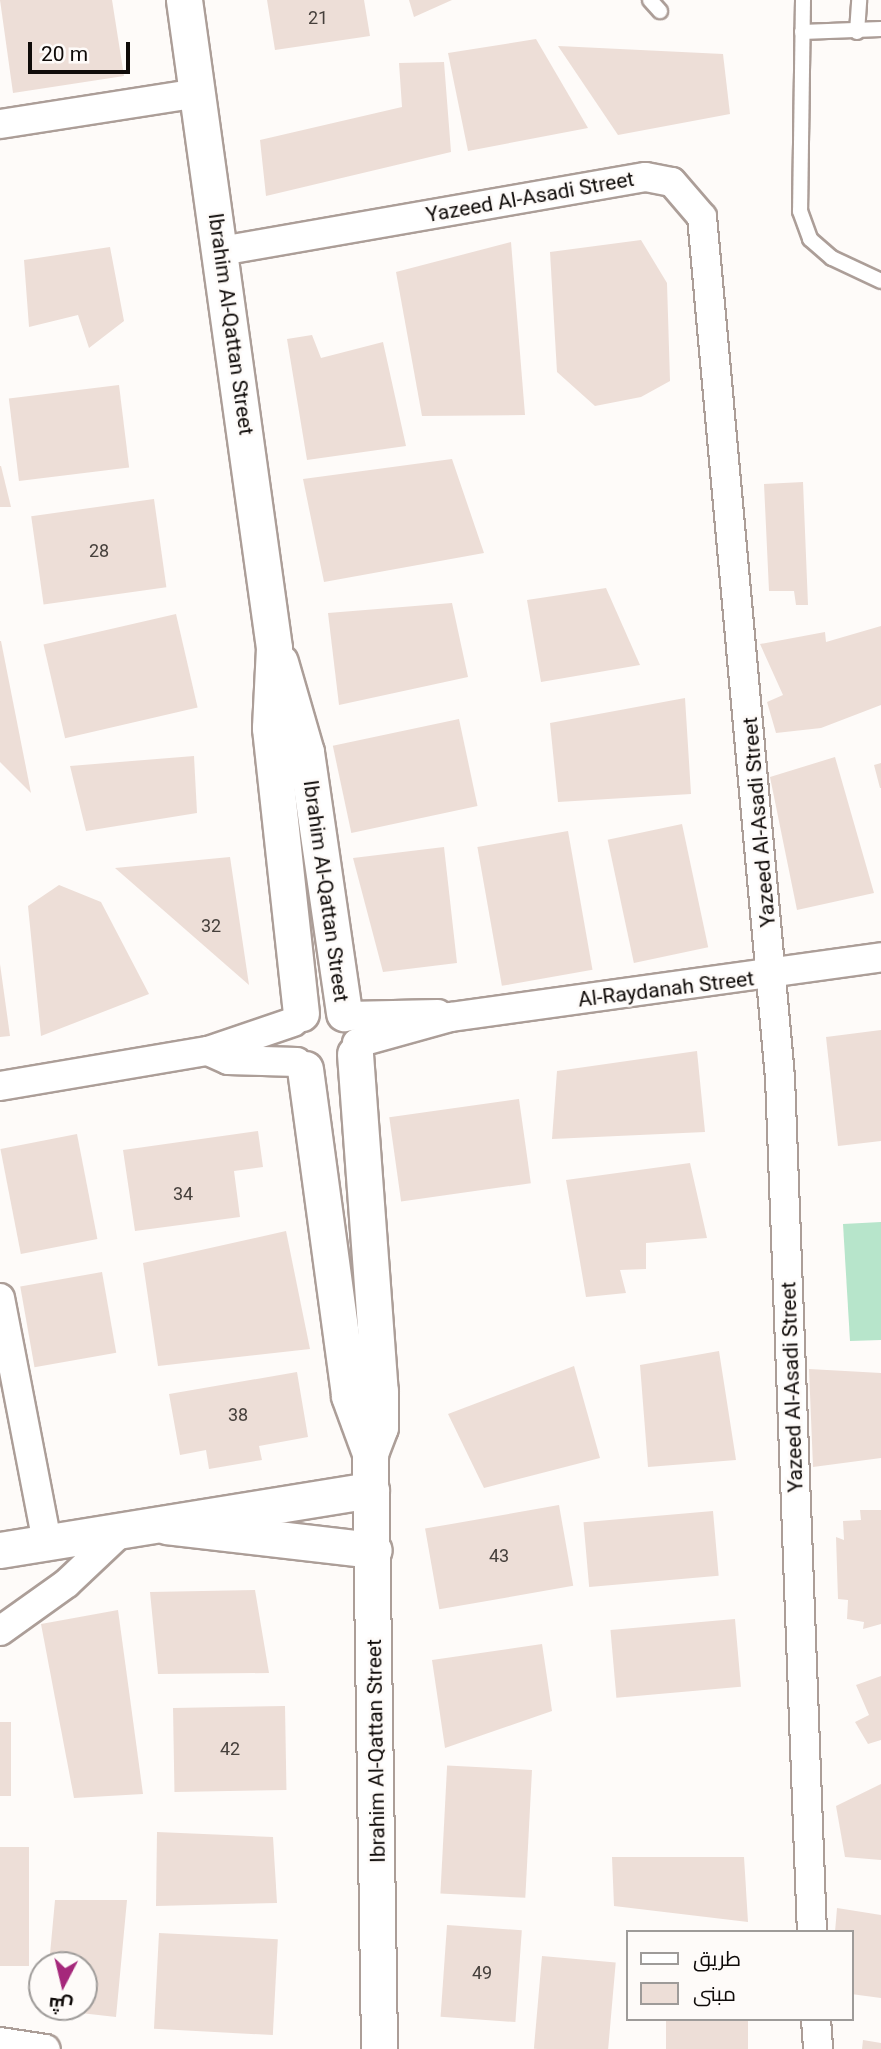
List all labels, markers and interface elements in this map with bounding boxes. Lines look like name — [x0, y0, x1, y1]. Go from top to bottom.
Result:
house number: 21 — [308, 7, 328, 29]
scale bar — [32, 28, 133, 72]
text: 20 m — [41, 42, 88, 66]
street label: Yazeed Al-Asadi Street — [424, 166, 636, 228]
street label: Ibrahim Al-Qattan Street — [203, 211, 259, 437]
house number: 28 — [89, 540, 109, 562]
street label: Yazeed Al-Asadi Street — [737, 716, 781, 928]
street label: Ibrahim Al-Qattan Street — [298, 778, 354, 1004]
house number: 32 — [201, 915, 221, 937]
street label: Al-Raydanah Street — [577, 966, 755, 1012]
house number: 34 — [173, 1183, 193, 1205]
street label: Yazeed Al-Asadi Street — [776, 1281, 808, 1493]
house number: 38 — [228, 1404, 248, 1426]
house number: 43 — [489, 1545, 509, 1567]
street label: Ibrahim Al-Qattan Street — [361, 1639, 391, 1863]
house number: 42 — [220, 1738, 240, 1760]
legend — [626, 1930, 853, 2021]
text: طريق — [693, 1947, 741, 1971]
north arrow — [28, 1951, 98, 2021]
house number: 49 — [472, 1962, 492, 1984]
text: مبنى — [693, 1982, 736, 2006]
text: ش — [47, 1992, 74, 2018]

